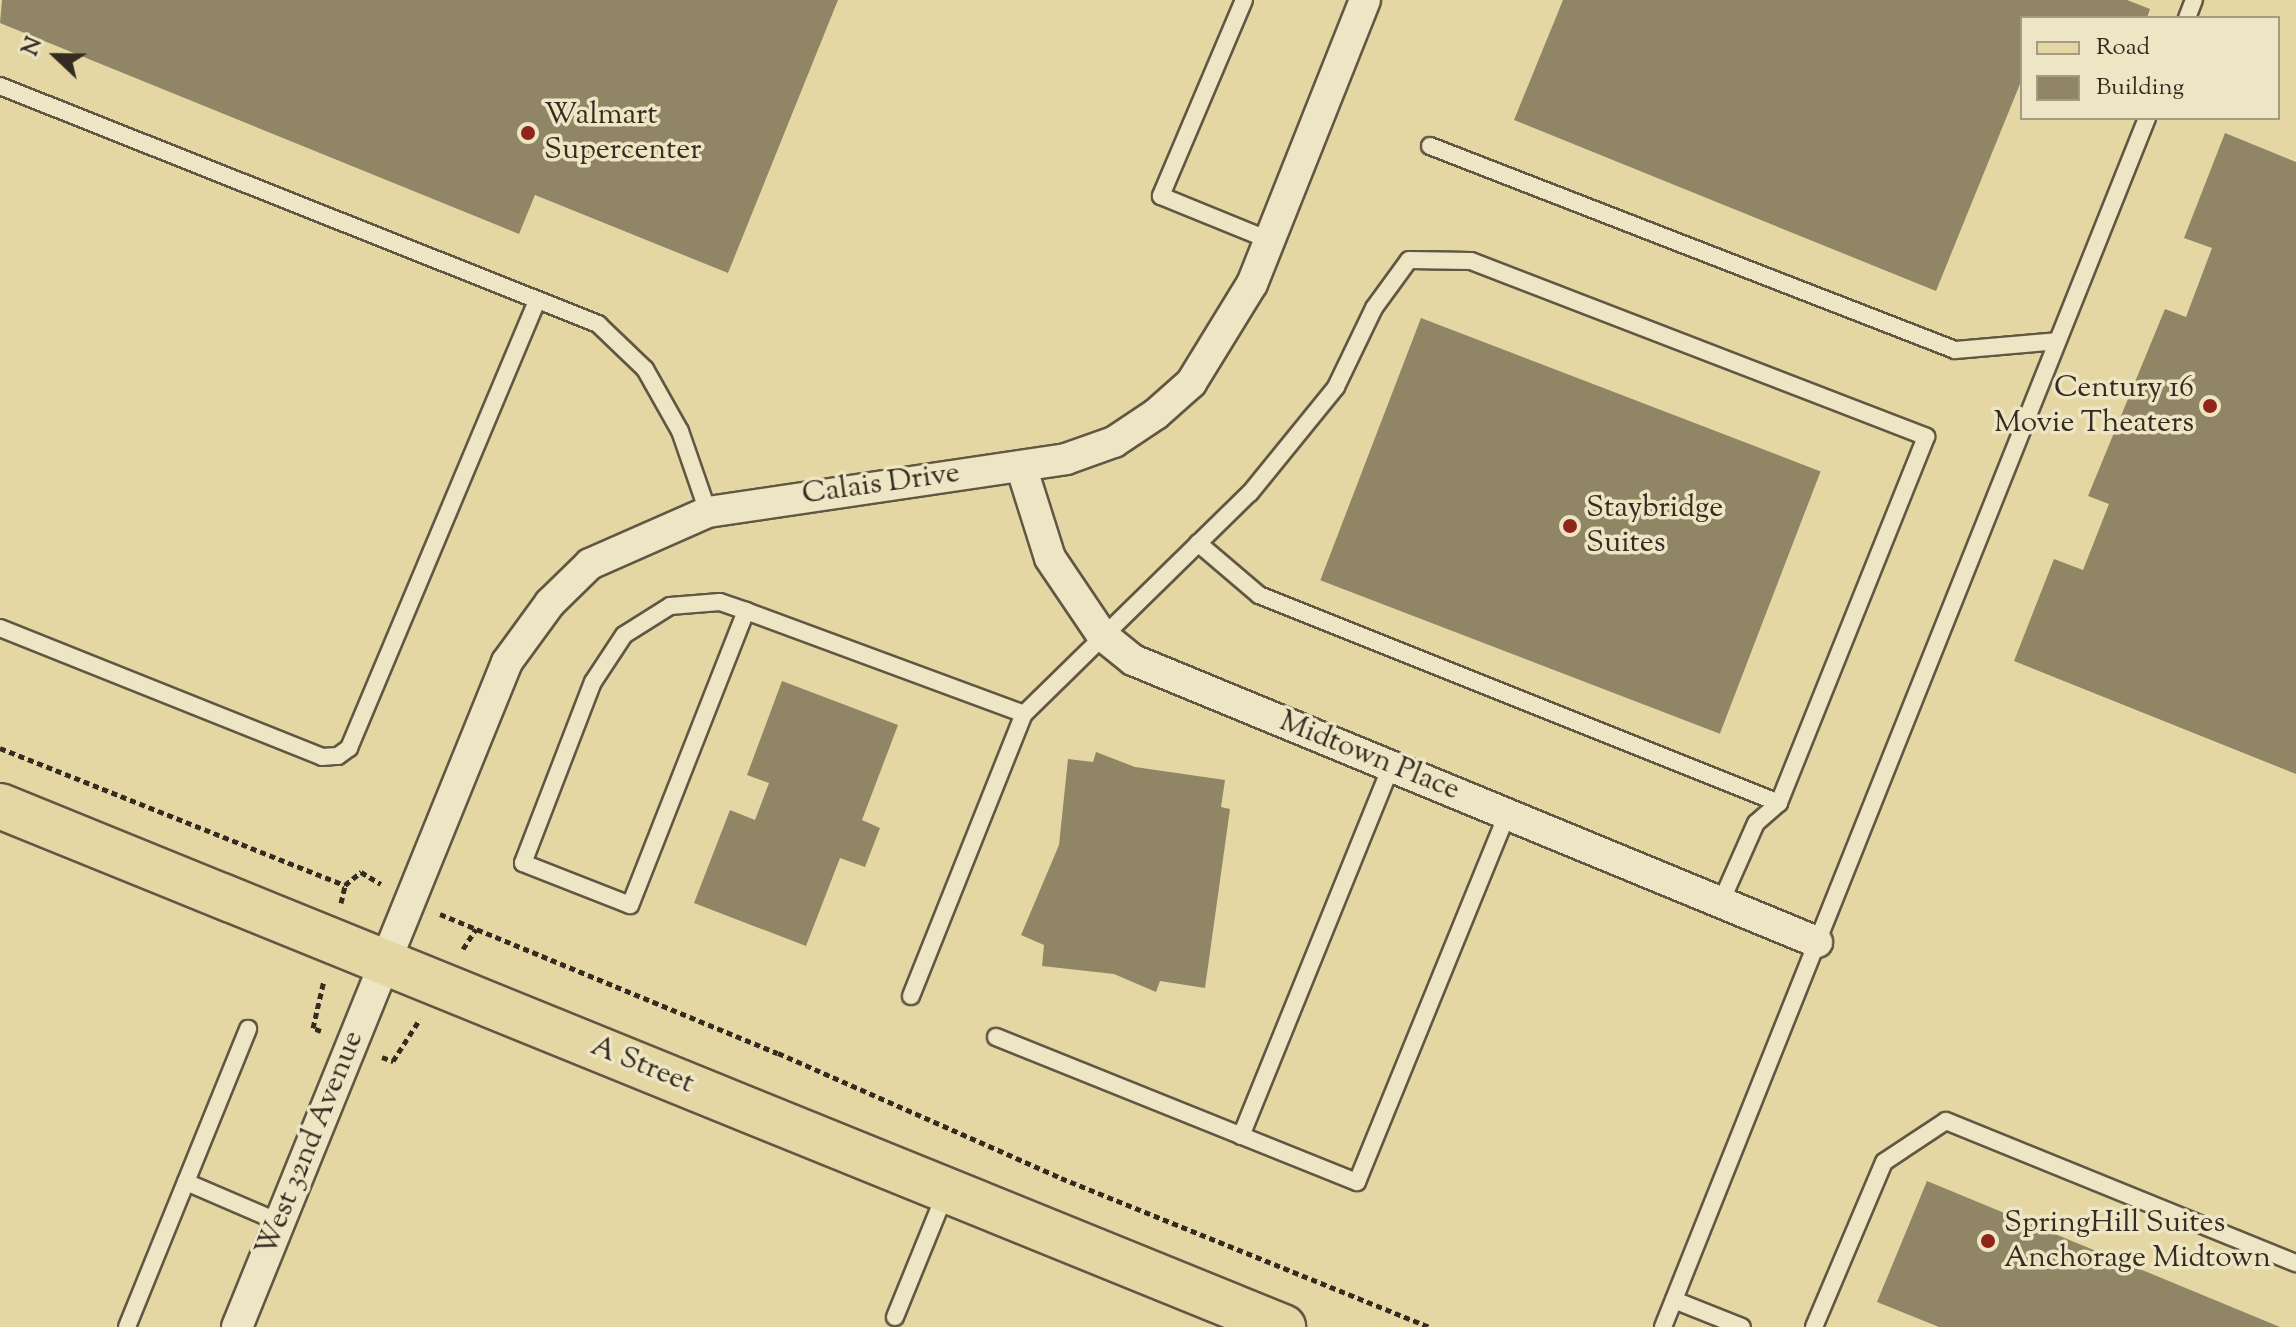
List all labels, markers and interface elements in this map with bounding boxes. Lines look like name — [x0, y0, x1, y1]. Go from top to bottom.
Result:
north arrow — [16, 16, 96, 96]
legend — [2020, 16, 2280, 120]
text: Road — [2096, 31, 2150, 65]
text: N — [16, 33, 52, 61]
text: Building — [2096, 71, 2184, 105]
place label: Walmart Supercenter — [544, 98, 701, 168]
marker: Walmart Supercenter — [519, 124, 537, 142]
place label: Century 16 Movie Theaters — [1994, 371, 2194, 442]
marker: Century 16 Movie Theaters — [2201, 397, 2219, 415]
street label: Calais Drive — [800, 456, 962, 514]
place label: Staybridge Suites — [1586, 491, 1723, 562]
marker: Staybridge Suites — [1561, 517, 1579, 535]
street label: Midtown Place — [1274, 705, 1464, 809]
street label: West 32nd Avenue — [249, 1026, 373, 1262]
street label: A Street — [585, 1029, 699, 1103]
place label: SpringHill Suites Anchorage Midtown — [2004, 1206, 2271, 1276]
marker: SpringHill Suites Anchorage Midtown — [1979, 1232, 1997, 1250]

